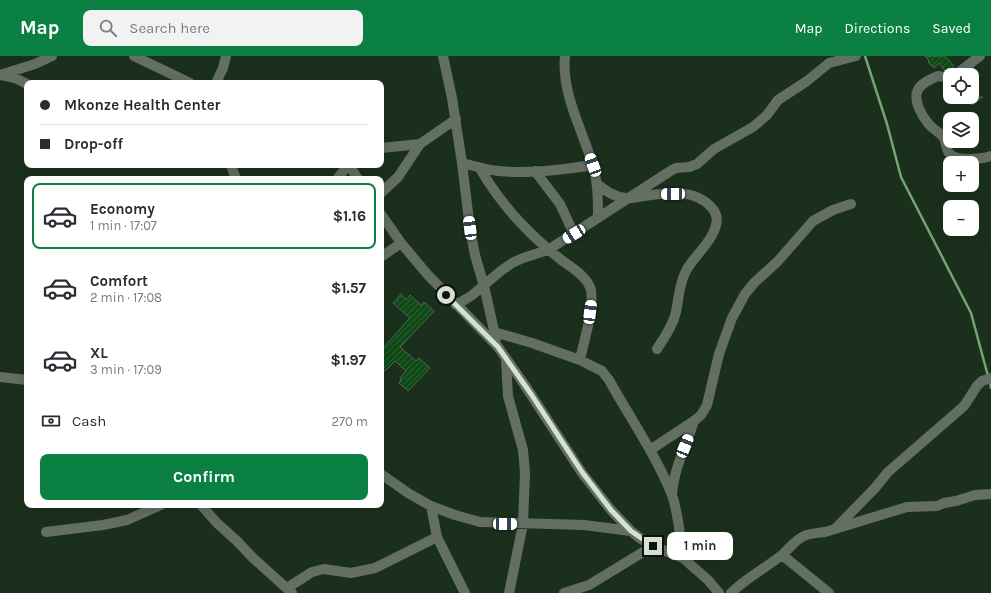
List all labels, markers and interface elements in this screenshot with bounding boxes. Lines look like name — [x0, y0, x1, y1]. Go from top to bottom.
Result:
search box — [83, 10, 363, 46]
text: Map — [20, 17, 59, 39]
icon: search — [97, 17, 119, 39]
text: Search here — [129, 19, 210, 37]
text: Map — [795, 20, 823, 37]
text: Directions — [845, 20, 910, 37]
text: Saved — [932, 20, 971, 37]
map controls — [943, 68, 979, 236]
button: locate — [943, 68, 979, 104]
text: Mkonze Health Center — [64, 96, 220, 114]
button: layers — [943, 112, 979, 148]
text: Drop-off — [64, 135, 123, 153]
car — [583, 152, 603, 178]
button: + — [943, 156, 979, 192]
car — [661, 188, 685, 200]
icon: car — [42, 198, 78, 234]
text: Economy — [90, 200, 155, 218]
button: − — [943, 200, 979, 236]
text: $1.16 — [333, 207, 366, 225]
car — [463, 215, 477, 241]
text: 1 min · 17:07 — [90, 218, 157, 233]
car — [561, 223, 587, 245]
icon: car — [42, 270, 78, 306]
text: Comfort — [90, 272, 148, 290]
text: $1.57 — [331, 279, 366, 297]
route start — [437, 286, 455, 304]
text: 2 min · 17:08 — [90, 290, 162, 305]
car — [583, 299, 597, 325]
icon: car — [42, 342, 78, 378]
text: XL — [90, 344, 108, 362]
text: $1.97 — [330, 351, 366, 369]
text: 3 min · 17:09 — [90, 362, 162, 377]
icon: cash — [40, 410, 62, 432]
text: Cash — [72, 412, 106, 430]
text: 270 m — [331, 414, 368, 429]
car — [675, 433, 695, 459]
button: Confirm — [40, 454, 368, 500]
car — [493, 518, 517, 530]
callout: 1 min — [667, 532, 733, 560]
route end — [644, 537, 662, 555]
text: 1 min — [684, 538, 716, 553]

